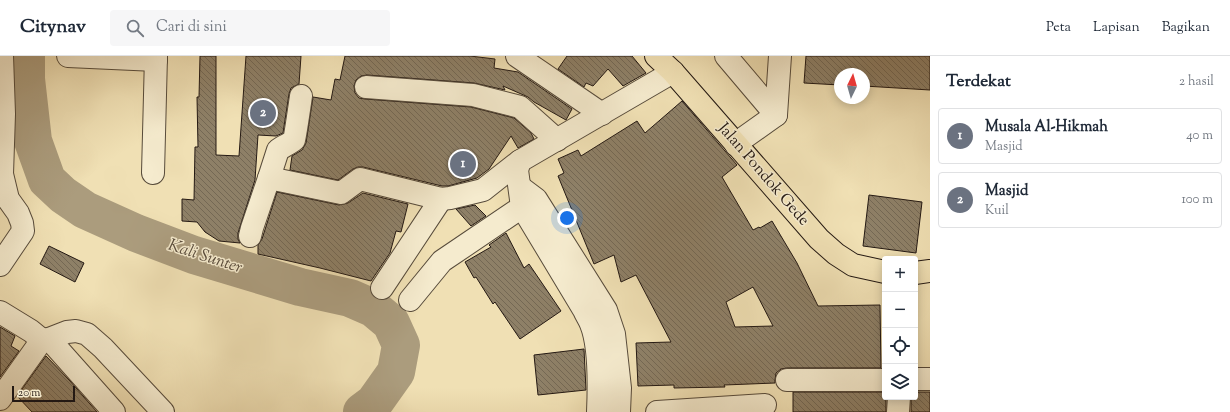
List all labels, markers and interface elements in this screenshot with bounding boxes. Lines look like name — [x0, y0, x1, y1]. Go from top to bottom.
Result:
search box — [110, 10, 390, 46]
text: Citynav — [20, 14, 86, 41]
icon: search — [124, 17, 146, 39]
text: Cari di sini — [156, 17, 227, 38]
text: Peta — [1046, 18, 1071, 38]
text: Lapisan — [1093, 18, 1140, 38]
text: Bagikan — [1162, 18, 1210, 38]
north arrow — [834, 68, 870, 104]
text: Terdekat — [946, 70, 1011, 94]
text: 2 hasil — [1179, 73, 1214, 91]
pin: 2 — [250, 98, 276, 128]
text: Musala Al-Hikmah — [985, 117, 1108, 138]
street label: Jalan Pondok Gede — [711, 118, 814, 231]
text: 1 — [958, 127, 962, 145]
text: 40 m — [1186, 127, 1213, 145]
text: Masjid — [985, 138, 1023, 156]
pin: 1 — [450, 149, 476, 179]
text: Masjid — [985, 181, 1028, 202]
text: 2 — [957, 191, 963, 209]
text: 100 m — [1181, 191, 1213, 209]
text: Kuil — [985, 202, 1009, 220]
your location — [557, 208, 577, 228]
water label: Kali Sunter — [165, 234, 245, 280]
map controls — [882, 256, 918, 400]
button: + — [882, 256, 918, 292]
button: − — [882, 292, 918, 328]
button: locate — [882, 328, 918, 364]
button: layers — [882, 364, 918, 400]
scale bar — [12, 384, 75, 403]
text: 20 m — [18, 385, 40, 401]

